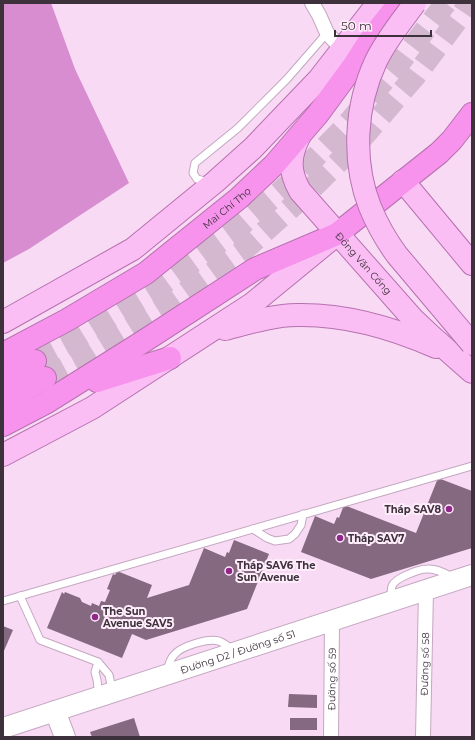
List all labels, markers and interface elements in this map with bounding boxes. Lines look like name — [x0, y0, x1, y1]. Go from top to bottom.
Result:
scale bar — [335, 12, 431, 38]
text: 50 m — [341, 18, 372, 33]
street label: Mai Chí Thọ — [200, 184, 254, 232]
street label: Đồng Văn Cống — [332, 229, 394, 297]
place label: Tháp SAV8 — [384, 503, 441, 516]
marker: Tháp SAV8 — [444, 504, 454, 514]
place label: Tháp SAV7 — [348, 532, 404, 545]
marker: Tháp SAV7 — [335, 533, 345, 543]
place label: Tháp SAV6 The Sun Avenue — [237, 559, 316, 584]
marker: Tháp SAV6 The Sun Avenue — [224, 566, 234, 576]
place label: The Sun Avenue SAV5 — [102, 605, 172, 630]
marker: The Sun Avenue SAV5 — [90, 612, 100, 622]
street label: Đường D2 / Đường số 51 — [179, 627, 297, 677]
street label: Đường số 58 — [418, 632, 432, 696]
street label: Đường số 59 — [325, 647, 339, 711]

